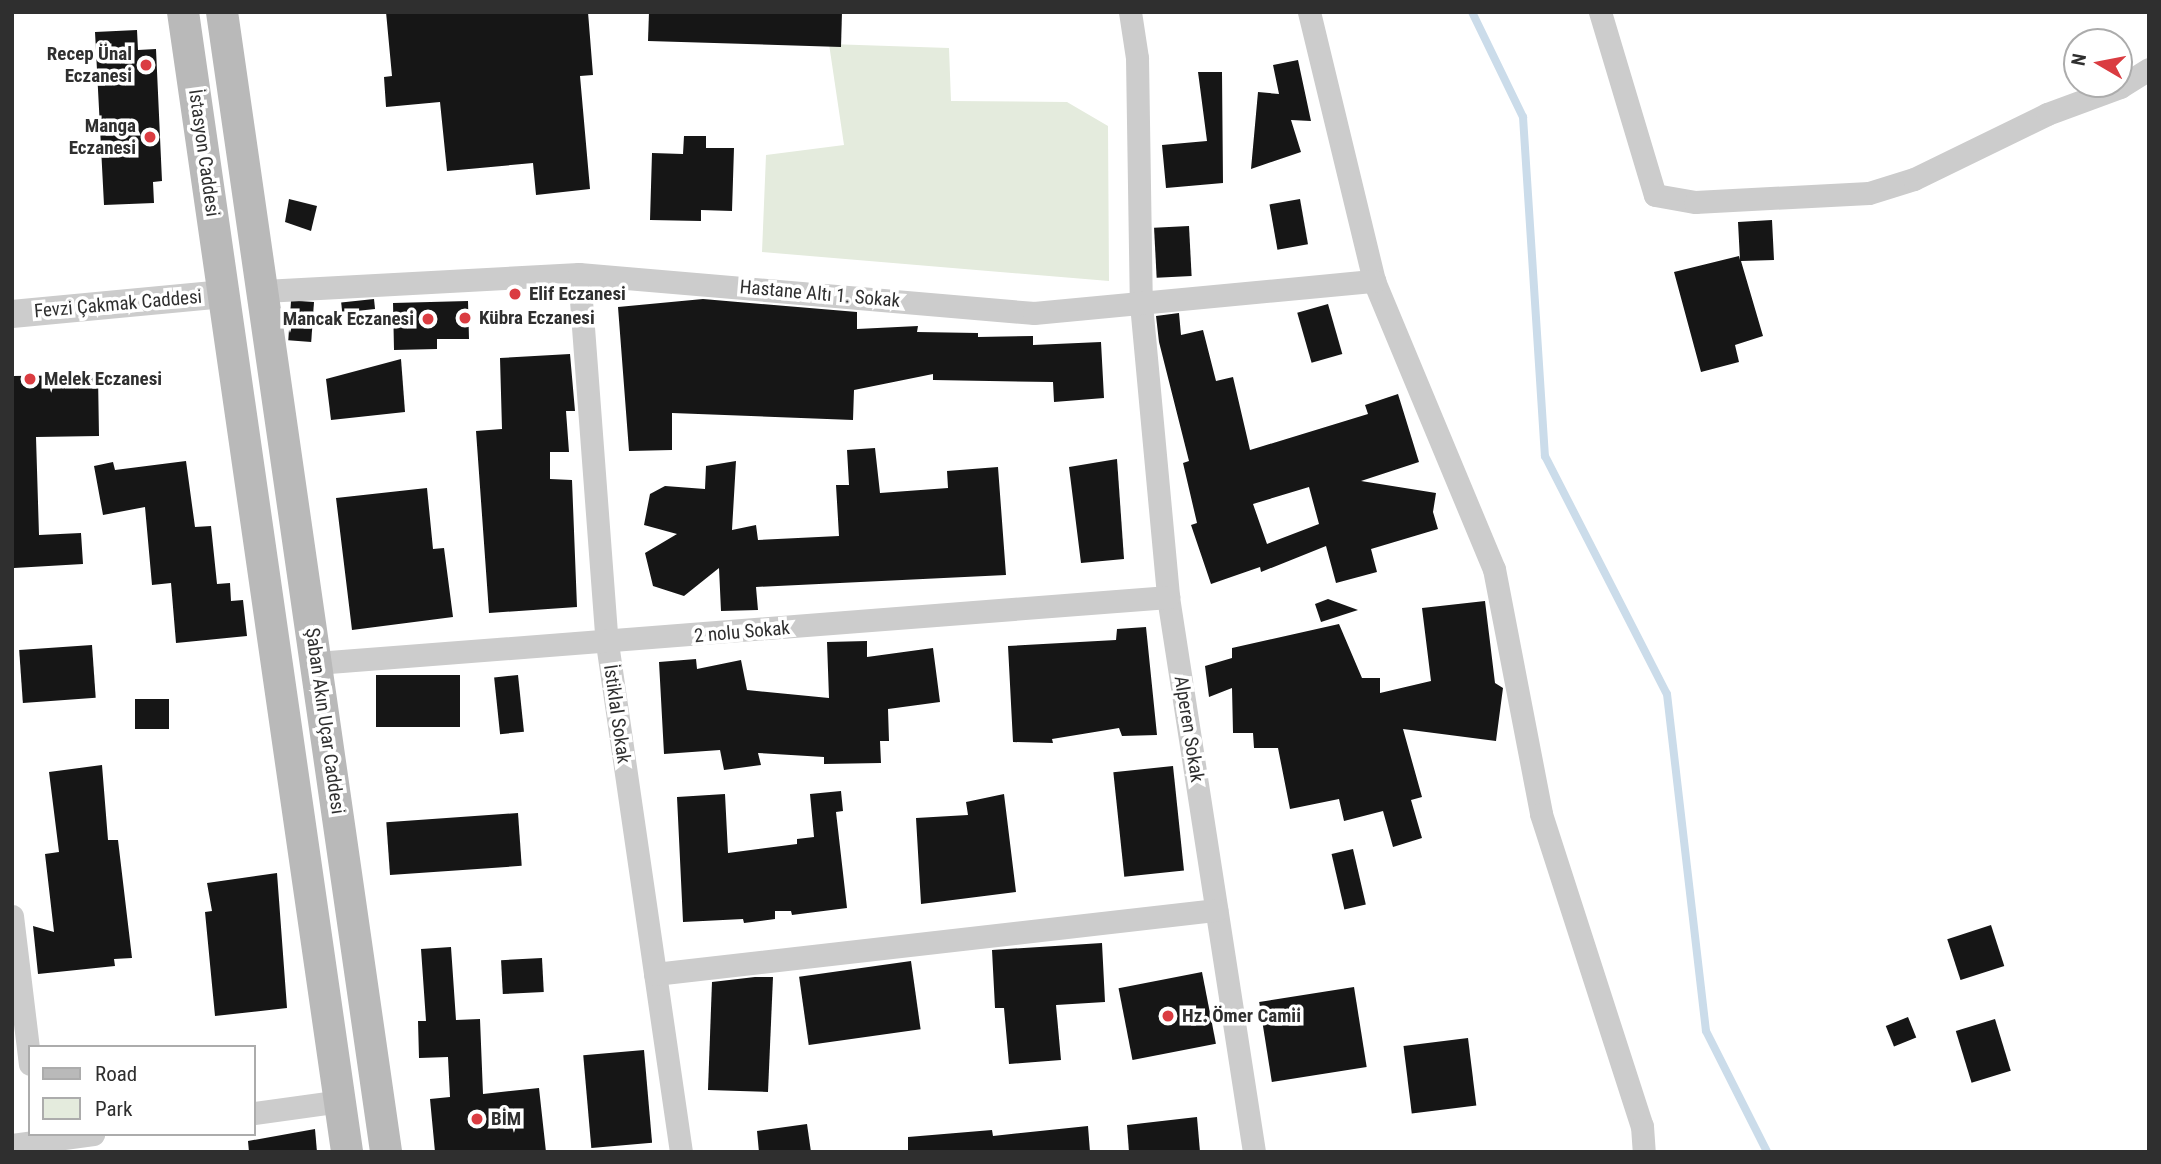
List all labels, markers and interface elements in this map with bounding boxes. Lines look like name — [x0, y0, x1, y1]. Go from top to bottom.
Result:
north arrow — [2063, 28, 2133, 98]
place label: Recep Ünal Eczanesi — [47, 43, 132, 87]
text: N — [2066, 52, 2091, 67]
marker: Recep Ünal Eczanesi — [138, 57, 154, 73]
street label: İstasyon Caddesi — [184, 88, 224, 218]
place label: Manga Eczanesi — [69, 115, 136, 159]
marker: Manga Eczanesi — [142, 129, 158, 145]
street label: Hastane Altı 1. Sokak — [739, 276, 901, 312]
place label: Elif Eczanesi — [529, 283, 626, 305]
street label: Fevzi Çakmak Caddesi — [33, 285, 203, 323]
marker: Elif Eczanesi — [507, 286, 523, 302]
place label: Kübra Eczanesi — [479, 307, 595, 329]
place label: Mancak Eczanesi — [283, 308, 414, 330]
marker: Kübra Eczanesi — [457, 310, 473, 326]
marker: Mancak Eczanesi — [420, 311, 436, 327]
place label: Melek Eczanesi — [44, 368, 162, 390]
marker: Melek Eczanesi — [22, 371, 38, 387]
street label: 2 nolu Sokak — [693, 616, 791, 648]
street label: Şaban Akın Uçar Caddesi — [301, 626, 349, 816]
street label: İstiklal Sokak — [599, 663, 635, 765]
street label: Alperen Sokak — [1169, 674, 1209, 784]
place label: Hz. Ömer Camii — [1182, 1005, 1301, 1027]
marker: Hz. Ömer Camii — [1160, 1008, 1176, 1024]
legend — [28, 1045, 256, 1136]
text: Road — [95, 1062, 137, 1086]
text: Park — [95, 1097, 132, 1121]
place label: BİM — [491, 1108, 521, 1130]
marker: BİM — [469, 1111, 485, 1127]

